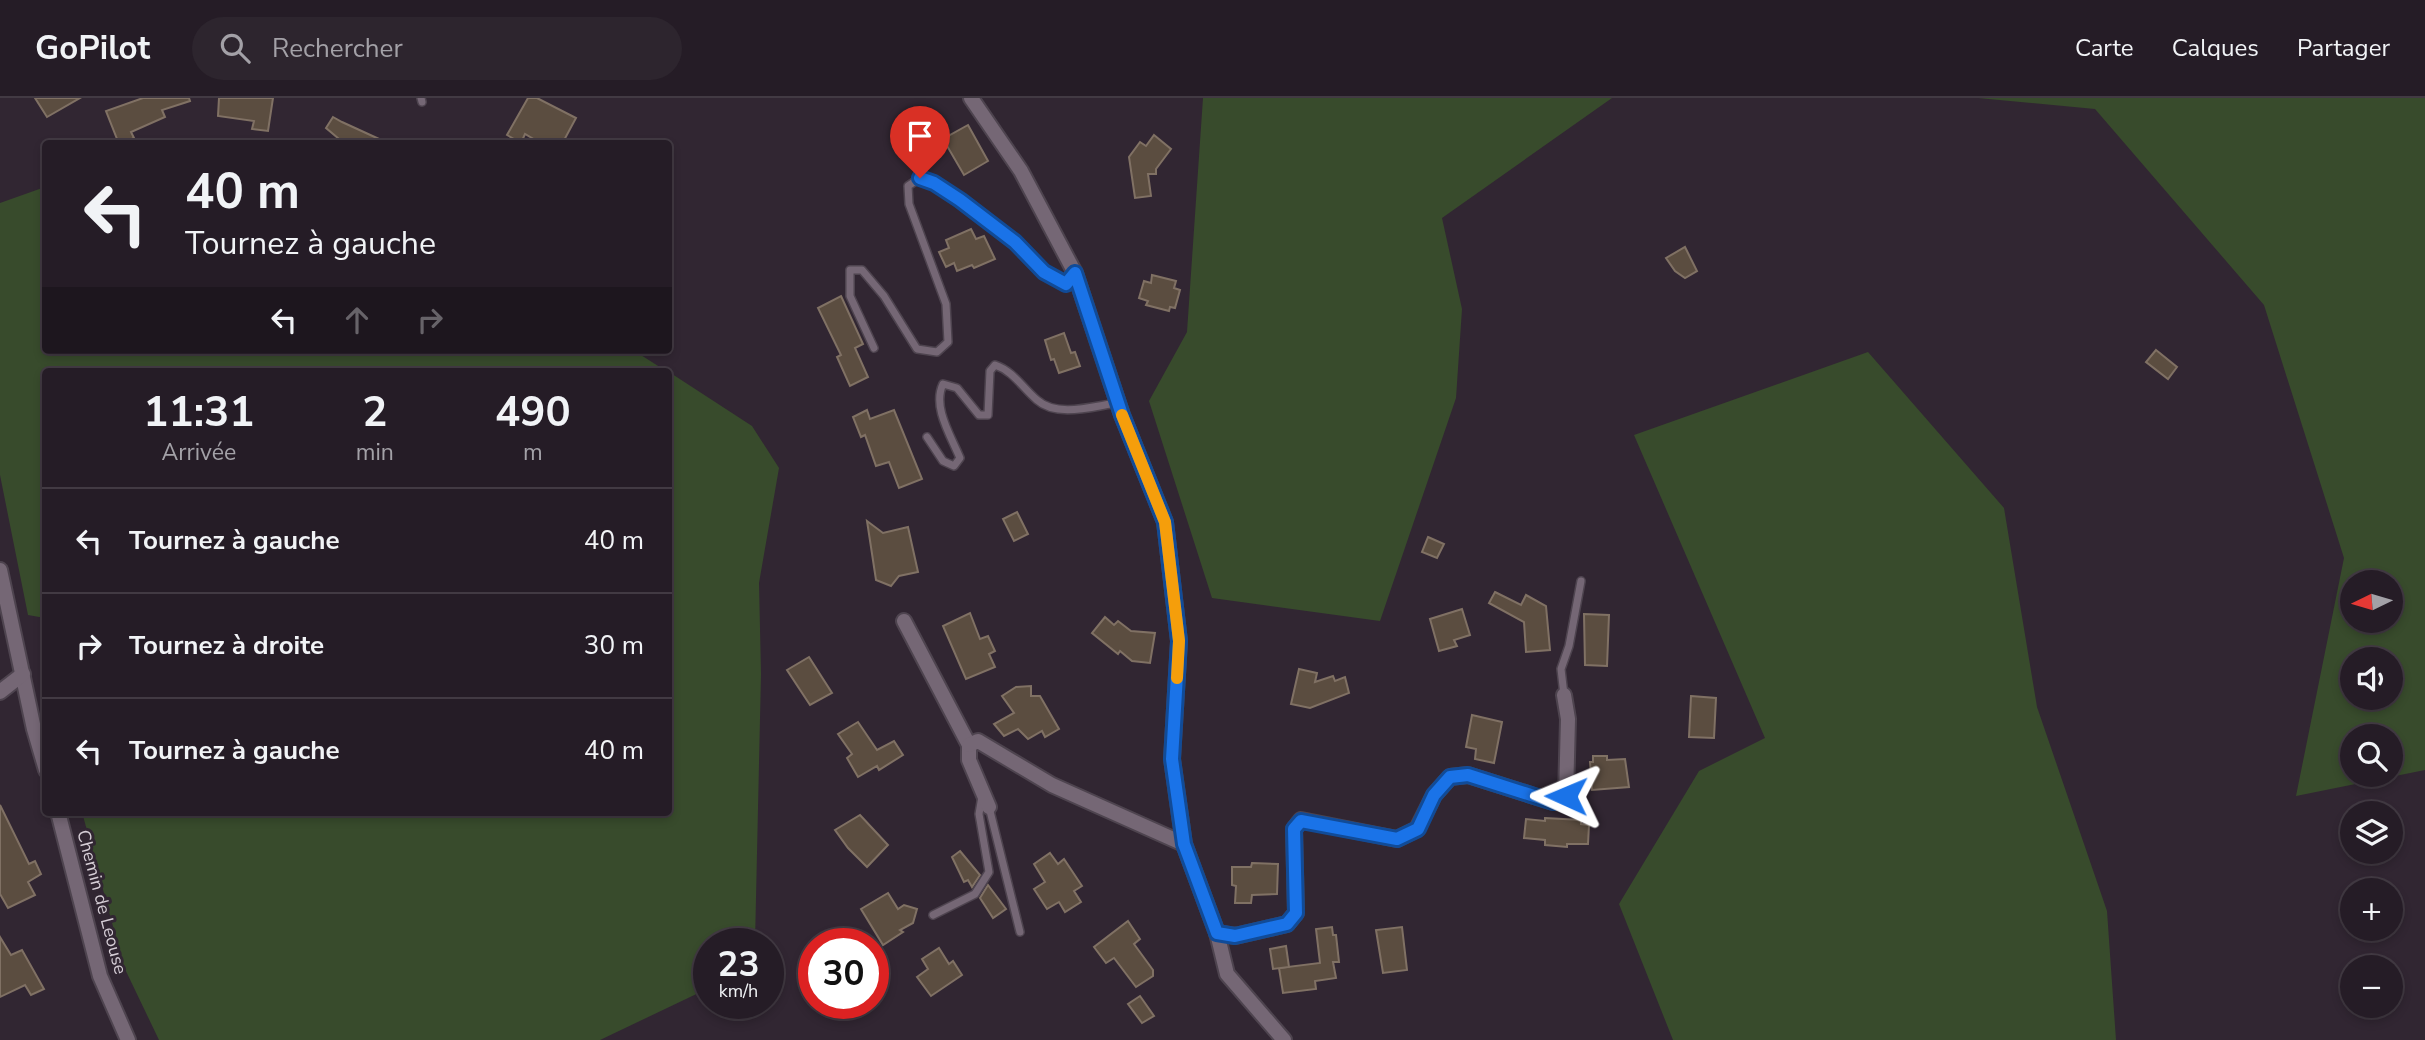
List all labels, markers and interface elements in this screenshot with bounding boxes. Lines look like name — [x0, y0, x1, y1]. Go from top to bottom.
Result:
search box — [192, 17, 682, 80]
text: GoPilot — [35, 26, 150, 71]
icon: search — [216, 29, 254, 67]
text: Rechercher — [272, 31, 403, 66]
text: Carte — [2075, 32, 2134, 64]
text: Calques — [2172, 32, 2259, 64]
text: Partager — [2297, 32, 2390, 64]
pin — [890, 106, 950, 178]
icon: arrive — [901, 117, 939, 155]
text: 40 m — [185, 158, 300, 225]
icon: left — [70, 168, 161, 259]
text: Tournez à gauche — [185, 222, 436, 265]
icon: left — [265, 301, 303, 339]
icon: ahead — [338, 301, 376, 339]
icon: right — [411, 301, 449, 339]
text: 11:31 — [143, 384, 254, 441]
text: 2 — [362, 384, 387, 441]
text: 490 — [495, 384, 571, 441]
text: Arrivée — [162, 437, 236, 468]
text: min — [356, 437, 394, 468]
text: m — [523, 437, 543, 468]
icon: left — [70, 522, 108, 560]
text: Tournez à gauche — [129, 523, 340, 558]
text: 40 m — [584, 523, 644, 558]
north arrow — [2340, 570, 2403, 634]
map controls — [2340, 570, 2403, 1018]
icon: right — [70, 627, 108, 665]
text: Tournez à droite — [129, 628, 324, 663]
text: 30 m — [584, 628, 644, 663]
button: sound — [2340, 647, 2403, 710]
button: search — [2340, 724, 2403, 787]
icon: left — [70, 732, 108, 770]
text: Tournez à gauche — [129, 733, 340, 768]
text: 40 m — [584, 733, 644, 768]
position arrow — [1529, 759, 1603, 833]
button: layers — [2340, 801, 2403, 864]
street label: Chemin de Leouse — [71, 827, 133, 977]
button: + — [2340, 878, 2403, 941]
speed limit sign: 30 — [798, 928, 889, 1019]
text: 23 — [717, 941, 760, 988]
button: − — [2340, 955, 2403, 1018]
text: km/h — [719, 979, 758, 1003]

